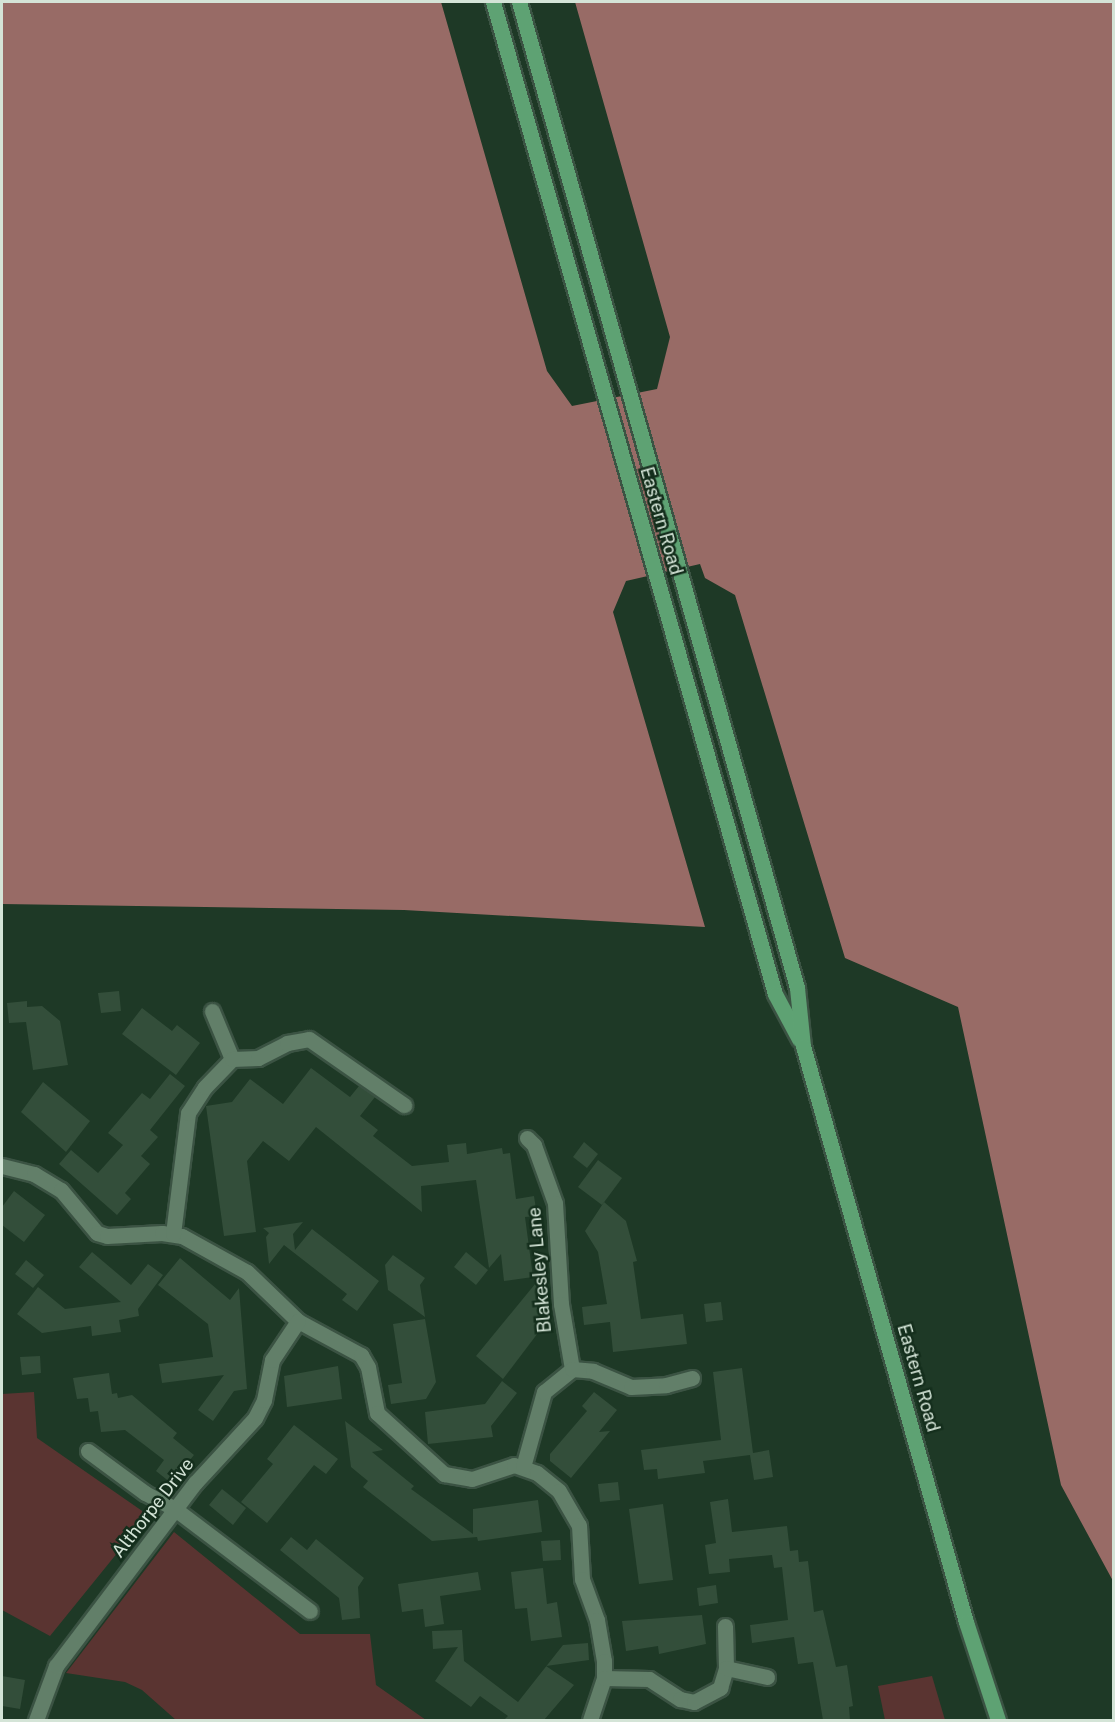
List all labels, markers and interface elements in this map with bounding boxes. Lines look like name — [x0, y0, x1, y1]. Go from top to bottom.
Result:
street label: Eastern Road — [635, 465, 687, 577]
street label: Blakesley Lane — [524, 1206, 556, 1334]
street label: Eastern Road — [892, 1322, 944, 1434]
street label: Althorpe Drive — [107, 1454, 199, 1562]

